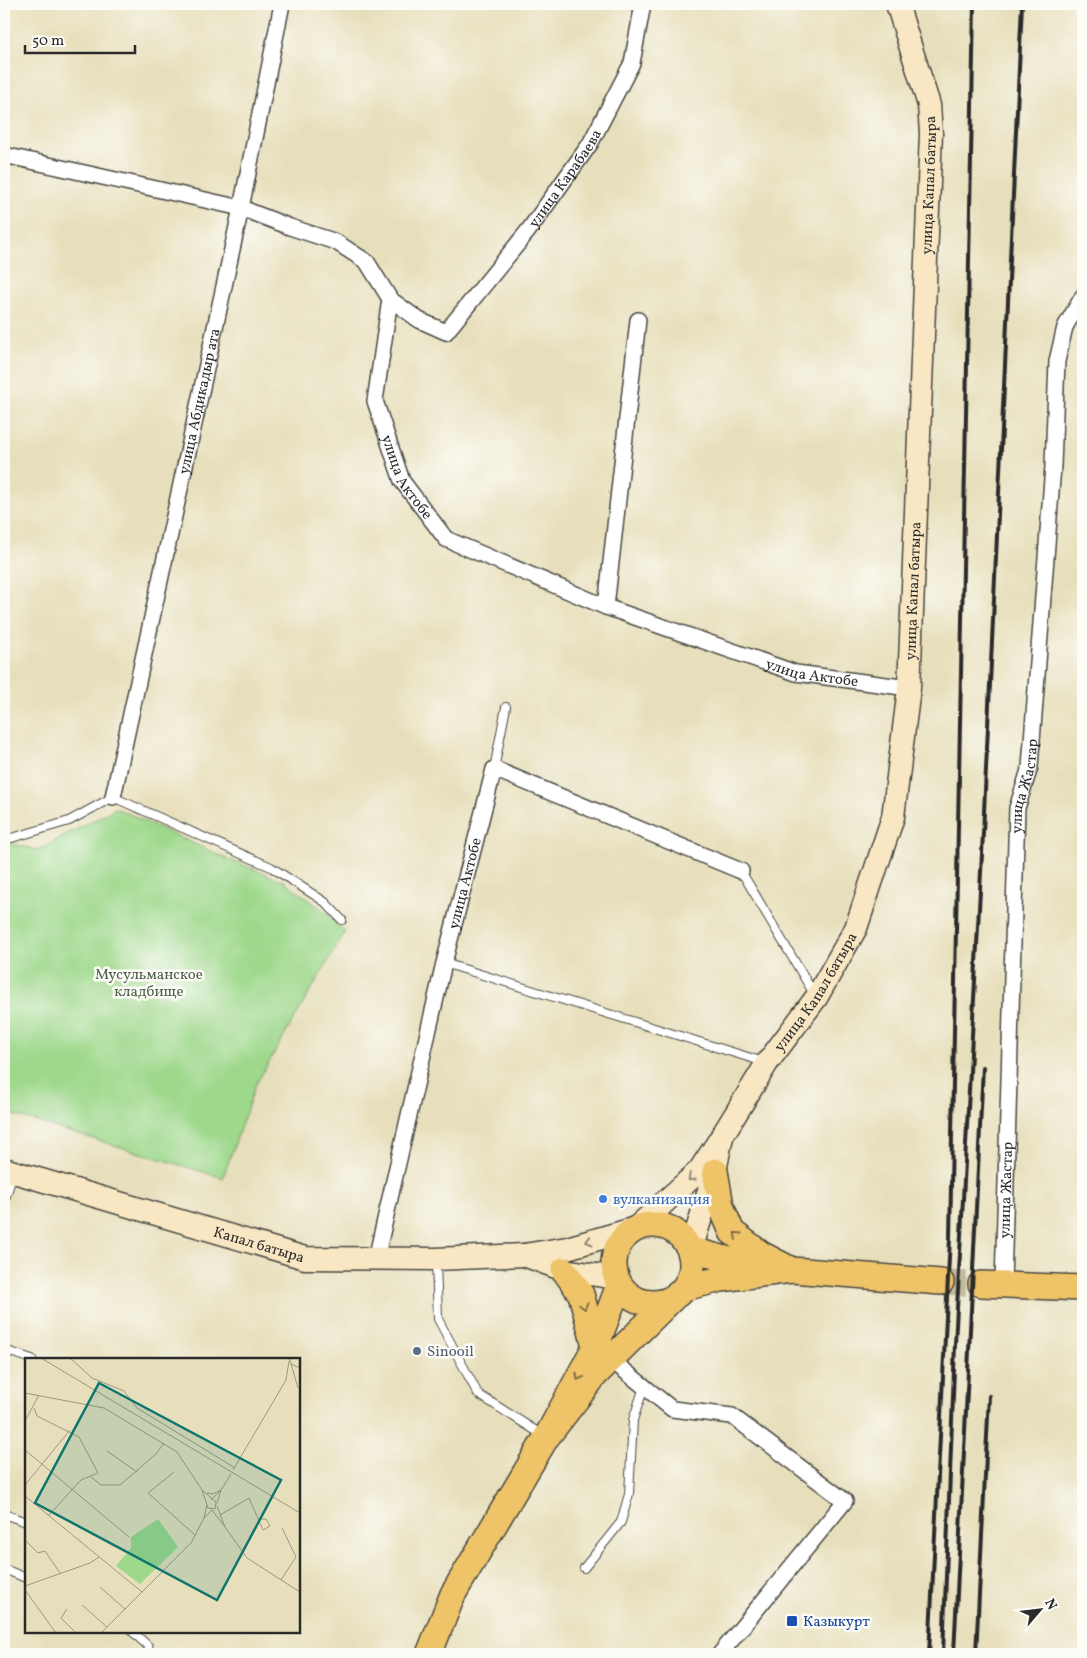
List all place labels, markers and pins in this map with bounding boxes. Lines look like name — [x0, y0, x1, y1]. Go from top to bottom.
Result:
place label: вулканизация — [613, 1190, 710, 1211]
marker: вулканизация — [597, 1193, 609, 1205]
place label: Sinooil — [427, 1342, 474, 1363]
marker: Sinooil — [411, 1345, 423, 1357]
place label: Казыкурт — [803, 1612, 870, 1633]
marker: Казыкурт — [785, 1614, 799, 1628]

